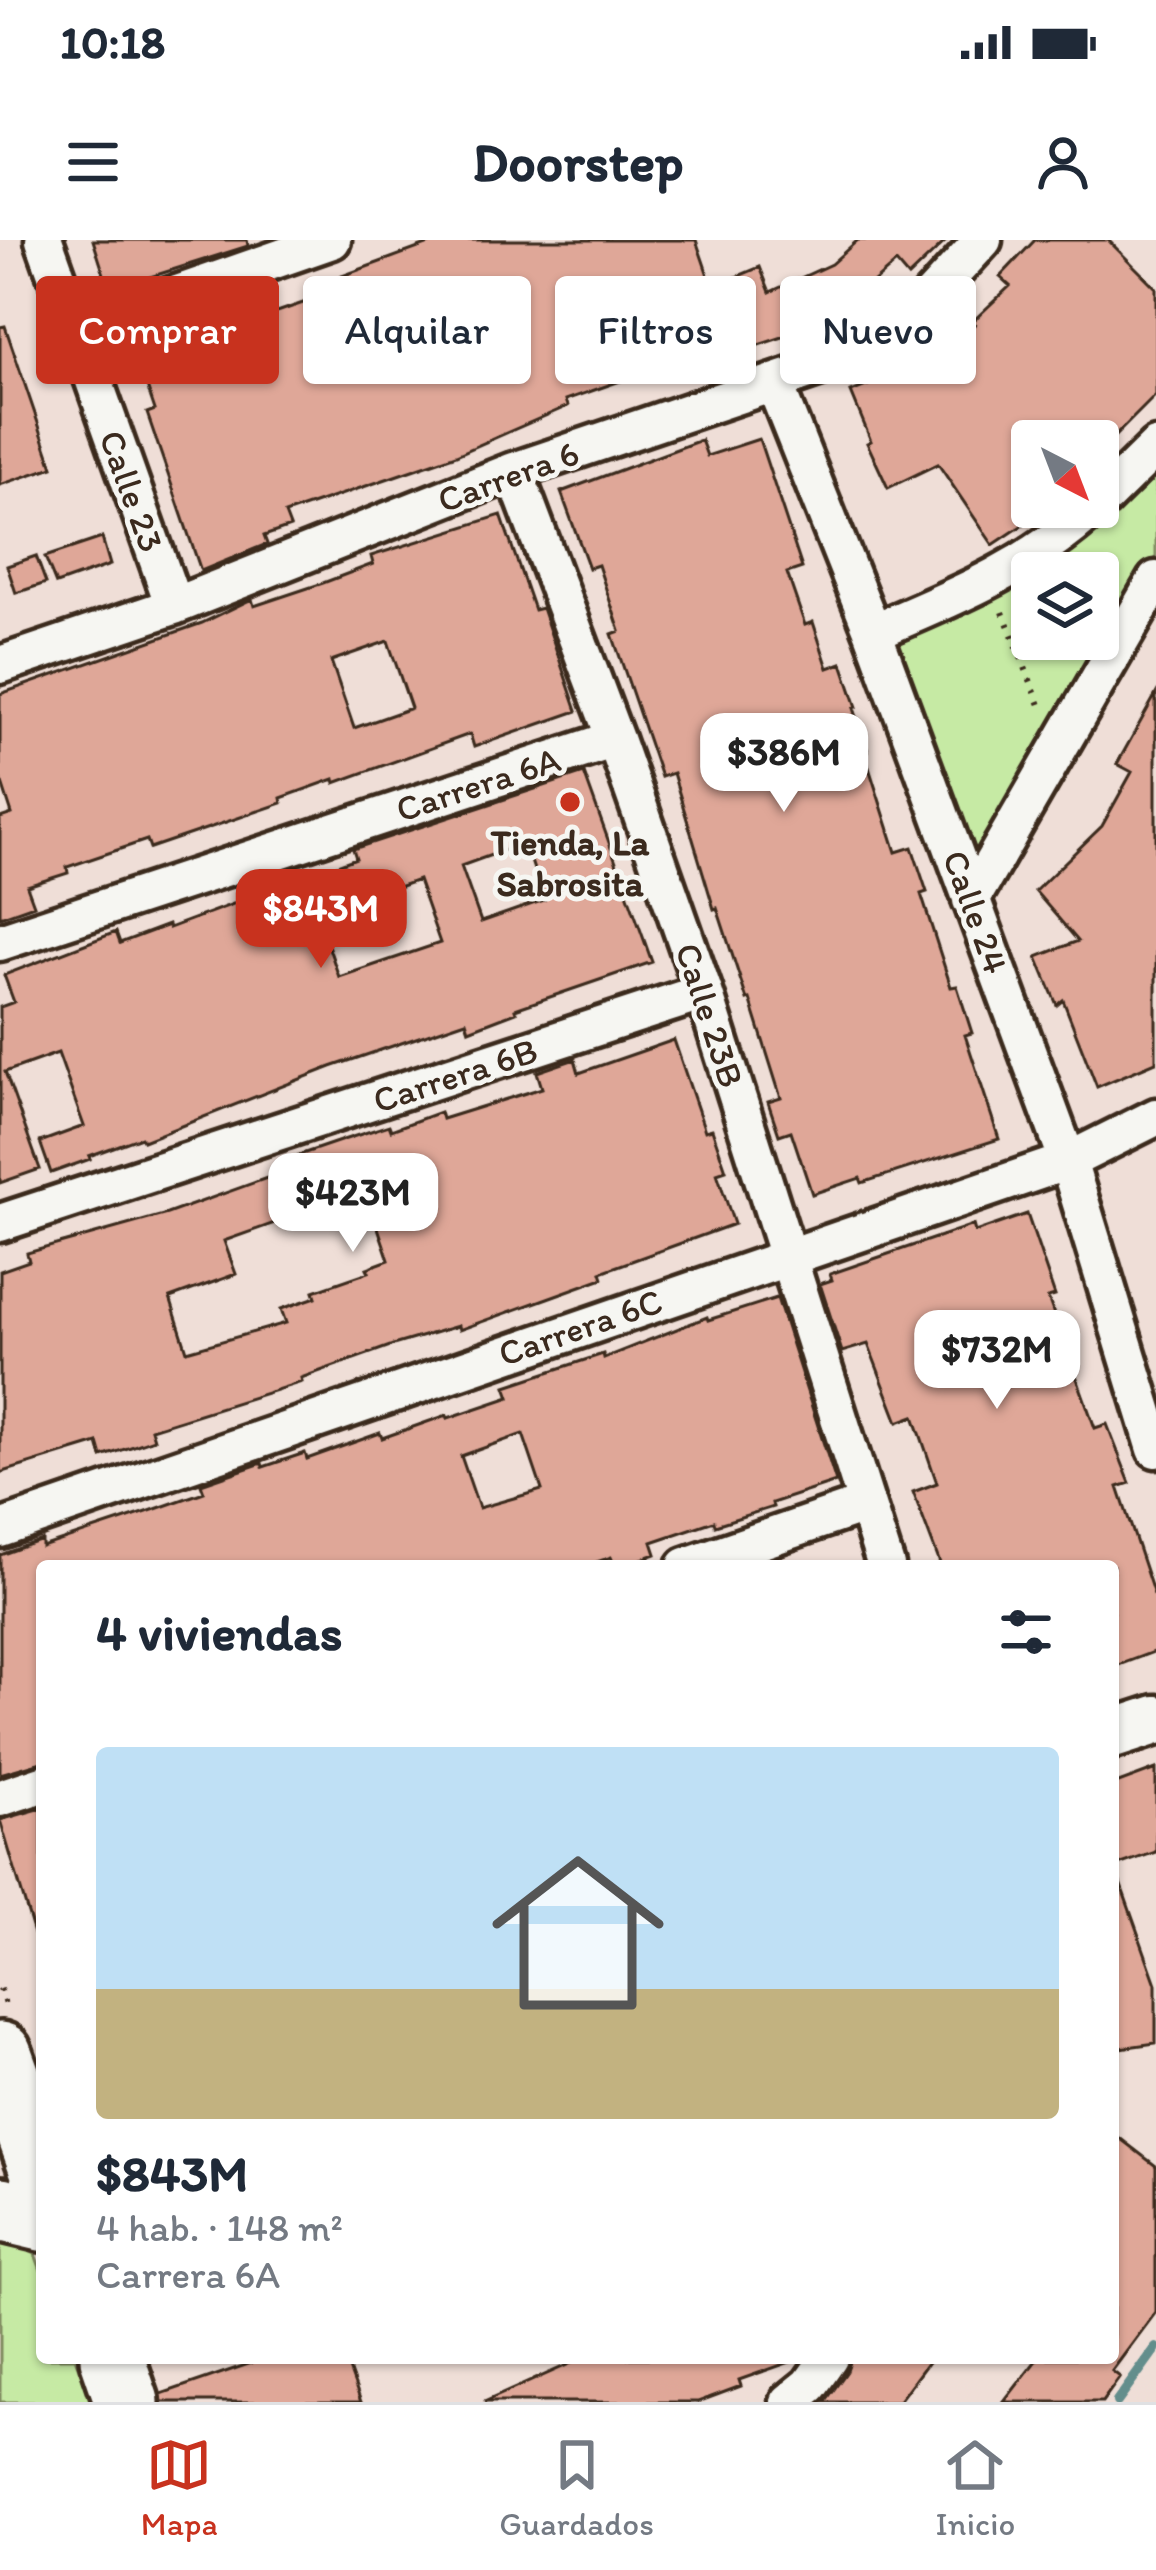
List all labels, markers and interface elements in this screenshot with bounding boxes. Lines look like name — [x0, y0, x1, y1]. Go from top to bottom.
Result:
text: 10:18 — [60, 15, 165, 69]
icon: menu — [60, 129, 126, 195]
icon: person — [1030, 129, 1096, 195]
text: Doorstep — [472, 130, 684, 195]
chip: Comprar — [36, 276, 279, 384]
chip: Alquilar — [303, 276, 531, 384]
chip: Filtros — [555, 276, 756, 384]
chip: Nuevo — [780, 276, 976, 384]
north arrow — [1011, 420, 1119, 528]
map controls — [1011, 420, 1119, 660]
street label: Calle 23 — [90, 424, 174, 558]
street label: Carrera 6 — [432, 431, 584, 521]
button: layers — [1011, 552, 1119, 660]
pin: $386M — [700, 713, 868, 815]
text: $386M — [727, 728, 841, 775]
street label: Carrera 6A — [391, 737, 565, 831]
marker: Tienda, La Sabrosita — [557, 789, 583, 815]
place label: Tienda, La Sabrosita — [490, 821, 649, 905]
street label: Calle 24 — [934, 844, 1018, 980]
pin: $843M — [237, 869, 405, 971]
text: $843M — [263, 884, 379, 931]
street label: Calle 23B — [666, 937, 754, 1093]
street label: Carrera 6B — [367, 1028, 543, 1122]
pin: $423M — [269, 1153, 437, 1255]
text: $423M — [295, 1168, 411, 1215]
street label: Carrera 6C — [493, 1279, 667, 1375]
pin: $732M — [913, 1310, 1081, 1412]
text: $732M — [941, 1325, 1053, 1372]
icon: filters — [993, 1599, 1059, 1665]
text: 4 viviendas — [96, 1602, 342, 1663]
icon: home — [470, 1825, 686, 2041]
text: $843M — [96, 2143, 248, 2204]
text: 4 hab. · 148 m² — [96, 2204, 343, 2251]
text: Carrera 6A — [96, 2251, 280, 2298]
tab: Mapa — [141, 2432, 218, 2543]
tab: Guardados — [499, 2432, 654, 2543]
tab: Inicio — [936, 2432, 1015, 2543]

